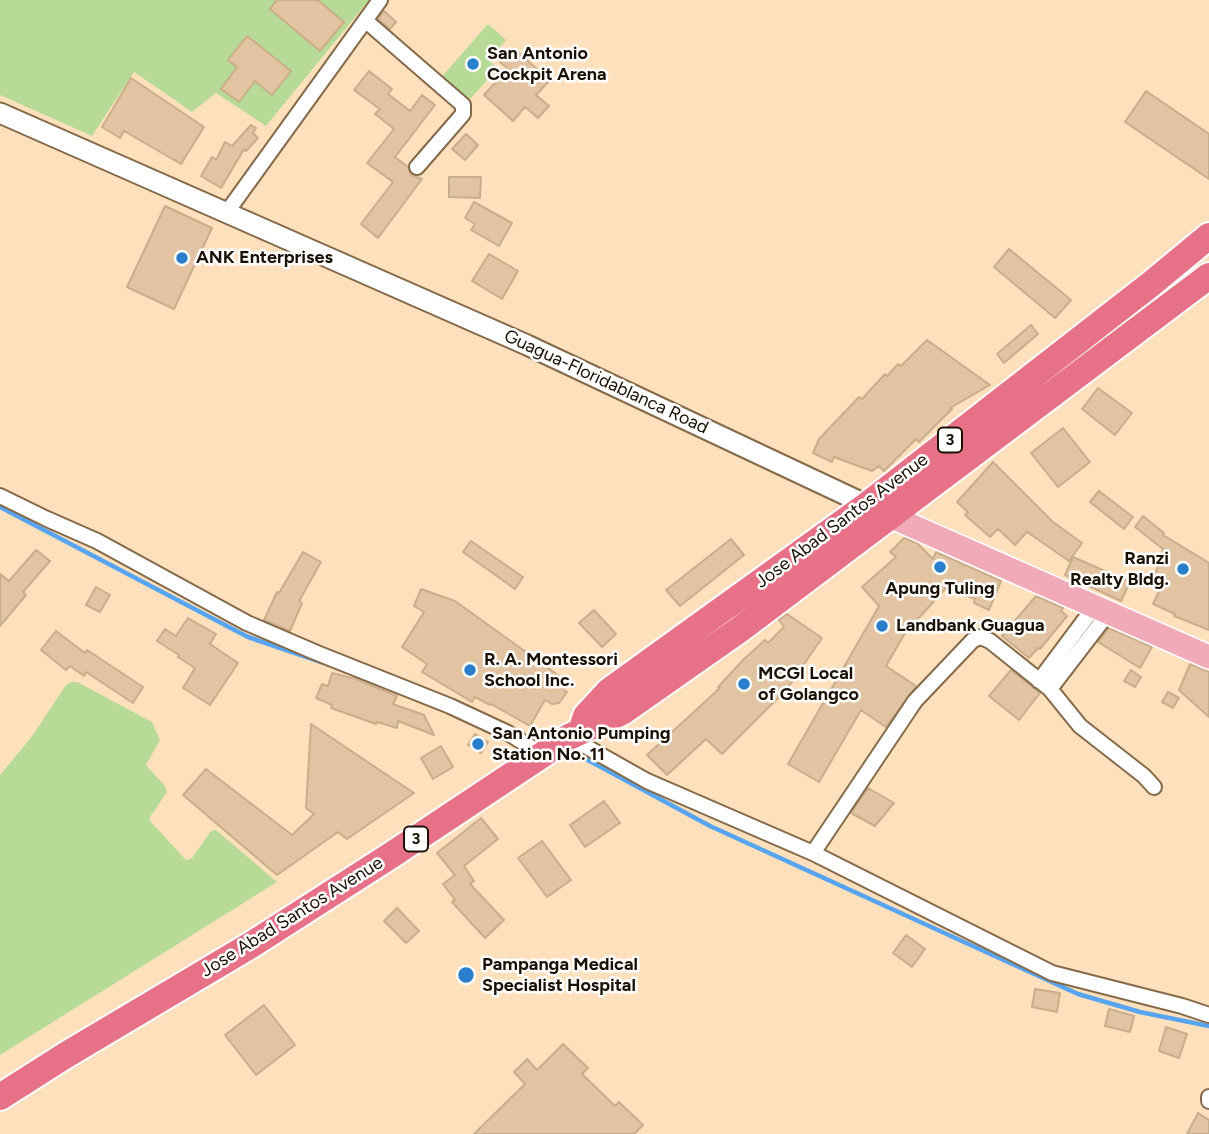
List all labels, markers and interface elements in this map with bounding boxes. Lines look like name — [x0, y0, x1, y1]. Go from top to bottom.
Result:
place label: San Antonio Cockpit Arena — [487, 43, 607, 86]
marker: San Antonio Cockpit Arena — [465, 56, 481, 72]
place label: ANK Enterprises — [196, 247, 333, 269]
marker: ANK Enterprises — [174, 250, 190, 266]
street label: Guagua-Floridablanca Road — [500, 325, 712, 439]
road number: 3 — [938, 428, 962, 452]
street label: Jose Abad Santos Avenue — [751, 449, 933, 593]
place label: Ranzi Realty Bldg. — [1070, 548, 1169, 590]
marker: Apung Tuling — [932, 559, 948, 575]
marker: Ranzi Realty Bldg. — [1175, 561, 1191, 577]
place label: Apung Tuling — [885, 578, 995, 600]
place label: Landbank Guagua — [896, 615, 1045, 637]
marker: Landbank Guagua — [874, 618, 890, 634]
place label: R. A. Montessori School Inc. — [484, 649, 618, 692]
marker: R. A. Montessori School Inc. — [462, 662, 478, 678]
place label: MCGI Local of Golangco — [758, 663, 859, 706]
marker: MCGI Local of Golangco — [736, 676, 752, 692]
place label: San Antonio Pumping Station No. 11 — [492, 723, 671, 766]
marker: San Antonio Pumping Station No. 11 — [470, 736, 486, 752]
road number: 3 — [404, 826, 428, 852]
street label: Jose Abad Santos Avenue — [197, 852, 387, 982]
place label: Pampanga Medical Specialist Hospital — [482, 954, 638, 996]
marker: Pampanga Medical Specialist Hospital — [456, 965, 476, 985]

